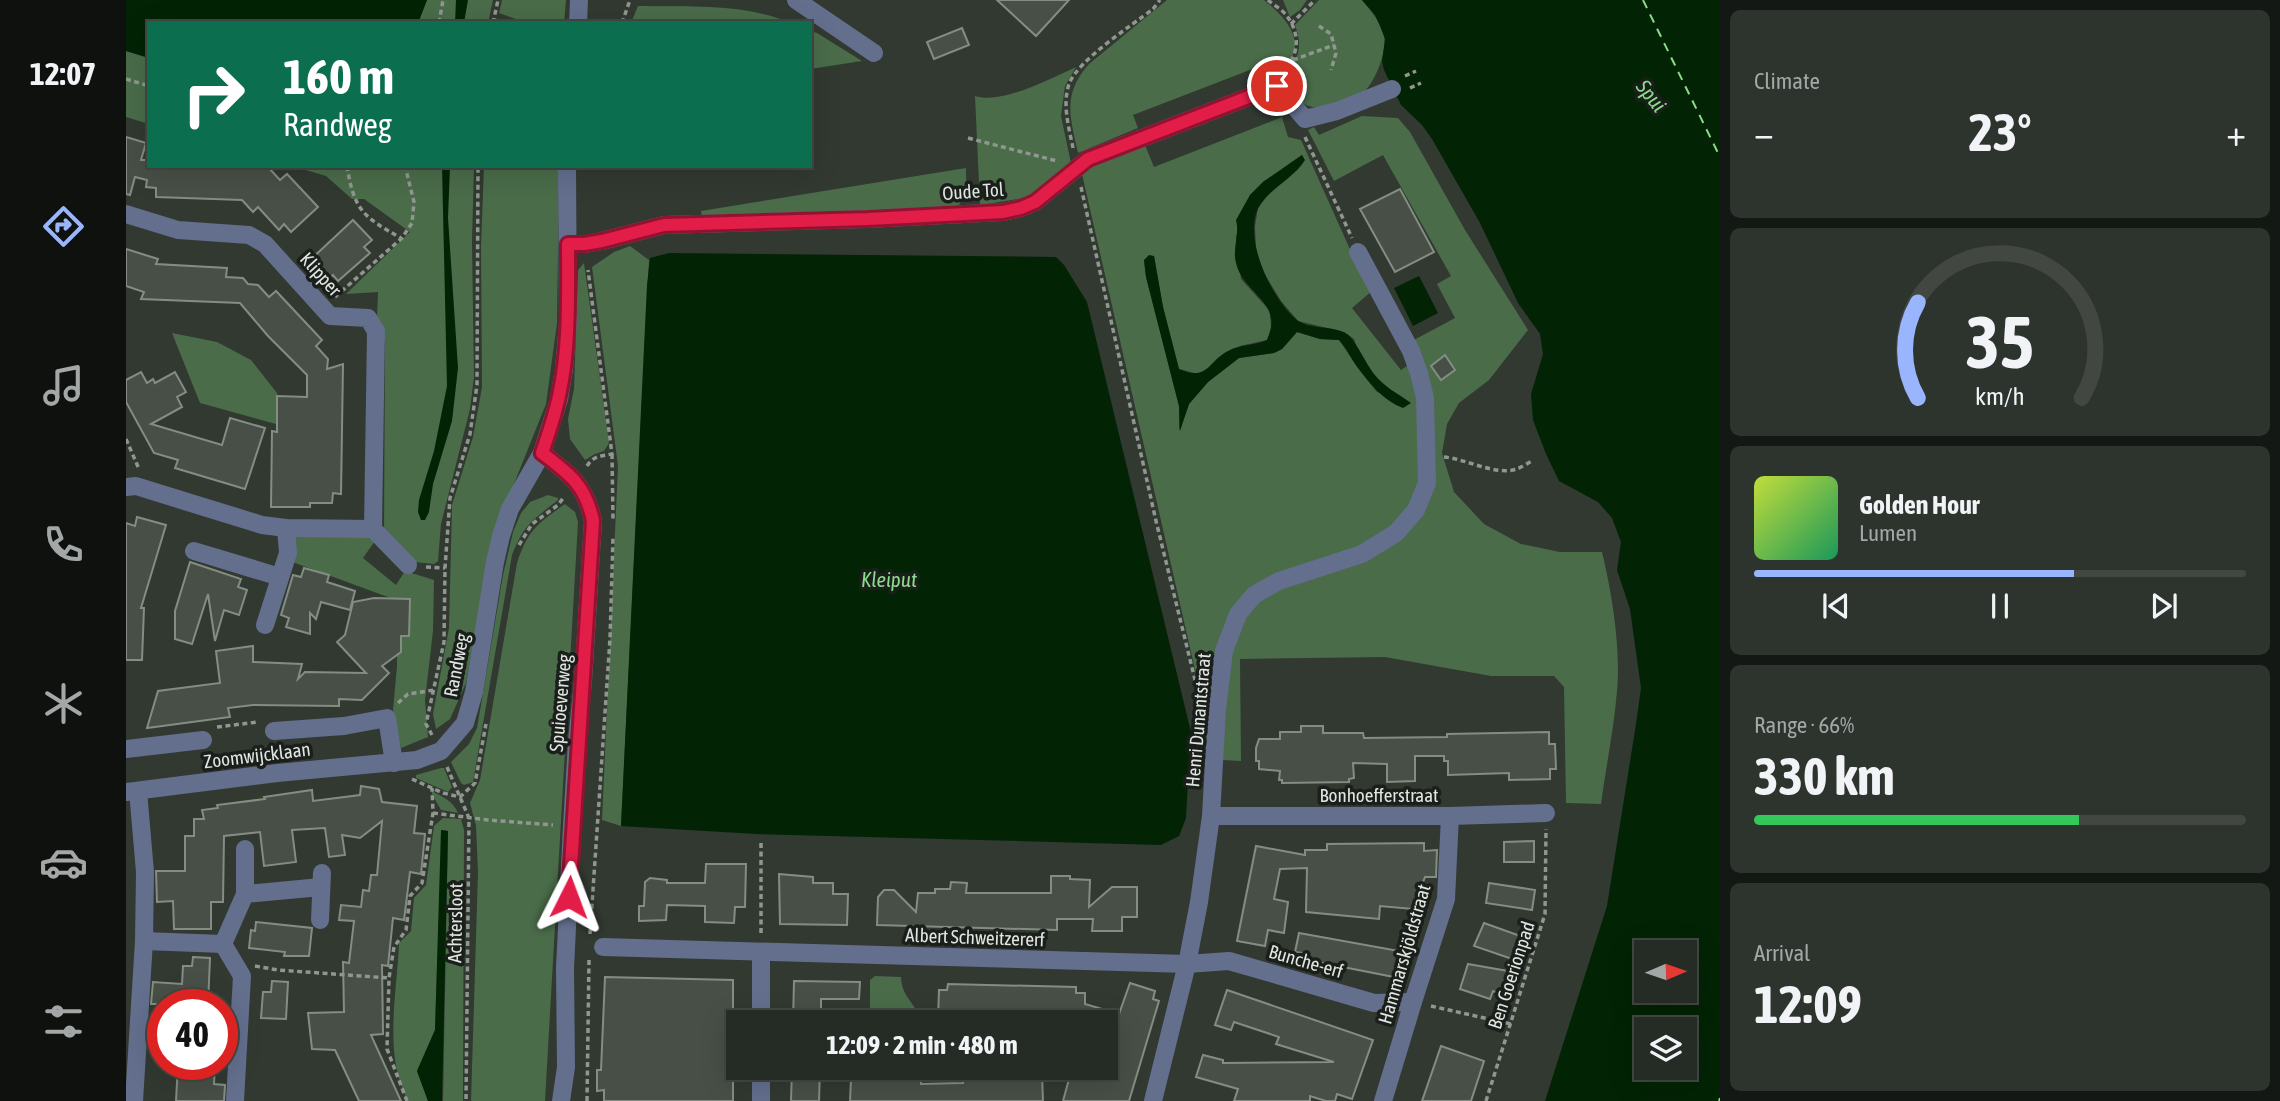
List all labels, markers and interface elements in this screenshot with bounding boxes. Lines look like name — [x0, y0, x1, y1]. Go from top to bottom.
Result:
text: 160 m — [283, 48, 394, 104]
icon: right — [168, 49, 259, 140]
text: 12:07 — [30, 55, 96, 92]
pin — [1247, 56, 1307, 116]
icon: arrive — [1258, 67, 1296, 105]
text: Climate — [1754, 68, 1820, 94]
water label: Spui — [1631, 74, 1672, 116]
text: 23° — [1968, 102, 2032, 162]
text: Randweg — [283, 106, 392, 143]
text: − — [1754, 111, 1774, 154]
text: + — [2226, 111, 2246, 154]
street label: Oude Tol — [941, 178, 1005, 204]
icon: directions — [39, 202, 88, 251]
street label: Klipper — [296, 248, 346, 301]
text: 35 — [1966, 301, 2034, 384]
icon: music — [39, 361, 88, 410]
text: km/h — [1975, 382, 2025, 410]
text: Golden Hour — [1859, 490, 1979, 520]
icon: phone — [39, 520, 88, 569]
text: Lumen — [1859, 520, 1917, 546]
water label: Kleiput — [861, 567, 917, 591]
icon: previous — [1817, 587, 1855, 625]
icon: pause — [1981, 587, 2019, 625]
icon: next — [2145, 587, 2183, 625]
street label: Randweg — [439, 630, 473, 699]
street label: Henri Dunantstraat — [1181, 652, 1215, 788]
street label: Spuioeverweg — [545, 653, 575, 753]
icon: climate — [39, 679, 88, 728]
text: Range · 66% — [1754, 712, 1854, 738]
street label: Zoomwijcklaan — [202, 738, 312, 772]
text: 330 km — [1754, 746, 1895, 806]
street label: Bonhoefferstraat — [1320, 784, 1439, 806]
icon: car — [39, 838, 88, 887]
position arrow — [532, 860, 606, 934]
street label: Hammarskjöldstraat — [1374, 882, 1434, 1026]
street label: Achtersloot — [443, 883, 467, 963]
street label: Ben Goerionpad — [1483, 918, 1539, 1032]
street label: Albert Schweitzererf — [905, 924, 1045, 950]
street label: Bunche-erf — [1266, 940, 1346, 982]
north arrow — [1634, 940, 1698, 1003]
map controls — [1634, 940, 1697, 1080]
text: Arrival — [1754, 940, 1810, 966]
text: 12:09 — [1754, 974, 1862, 1034]
speed limit sign: 40 — [147, 989, 238, 1080]
icon: filters — [39, 997, 88, 1046]
button: layers — [1634, 1017, 1697, 1080]
text: 12:09 · 2 min · 480 m — [826, 1030, 1018, 1060]

